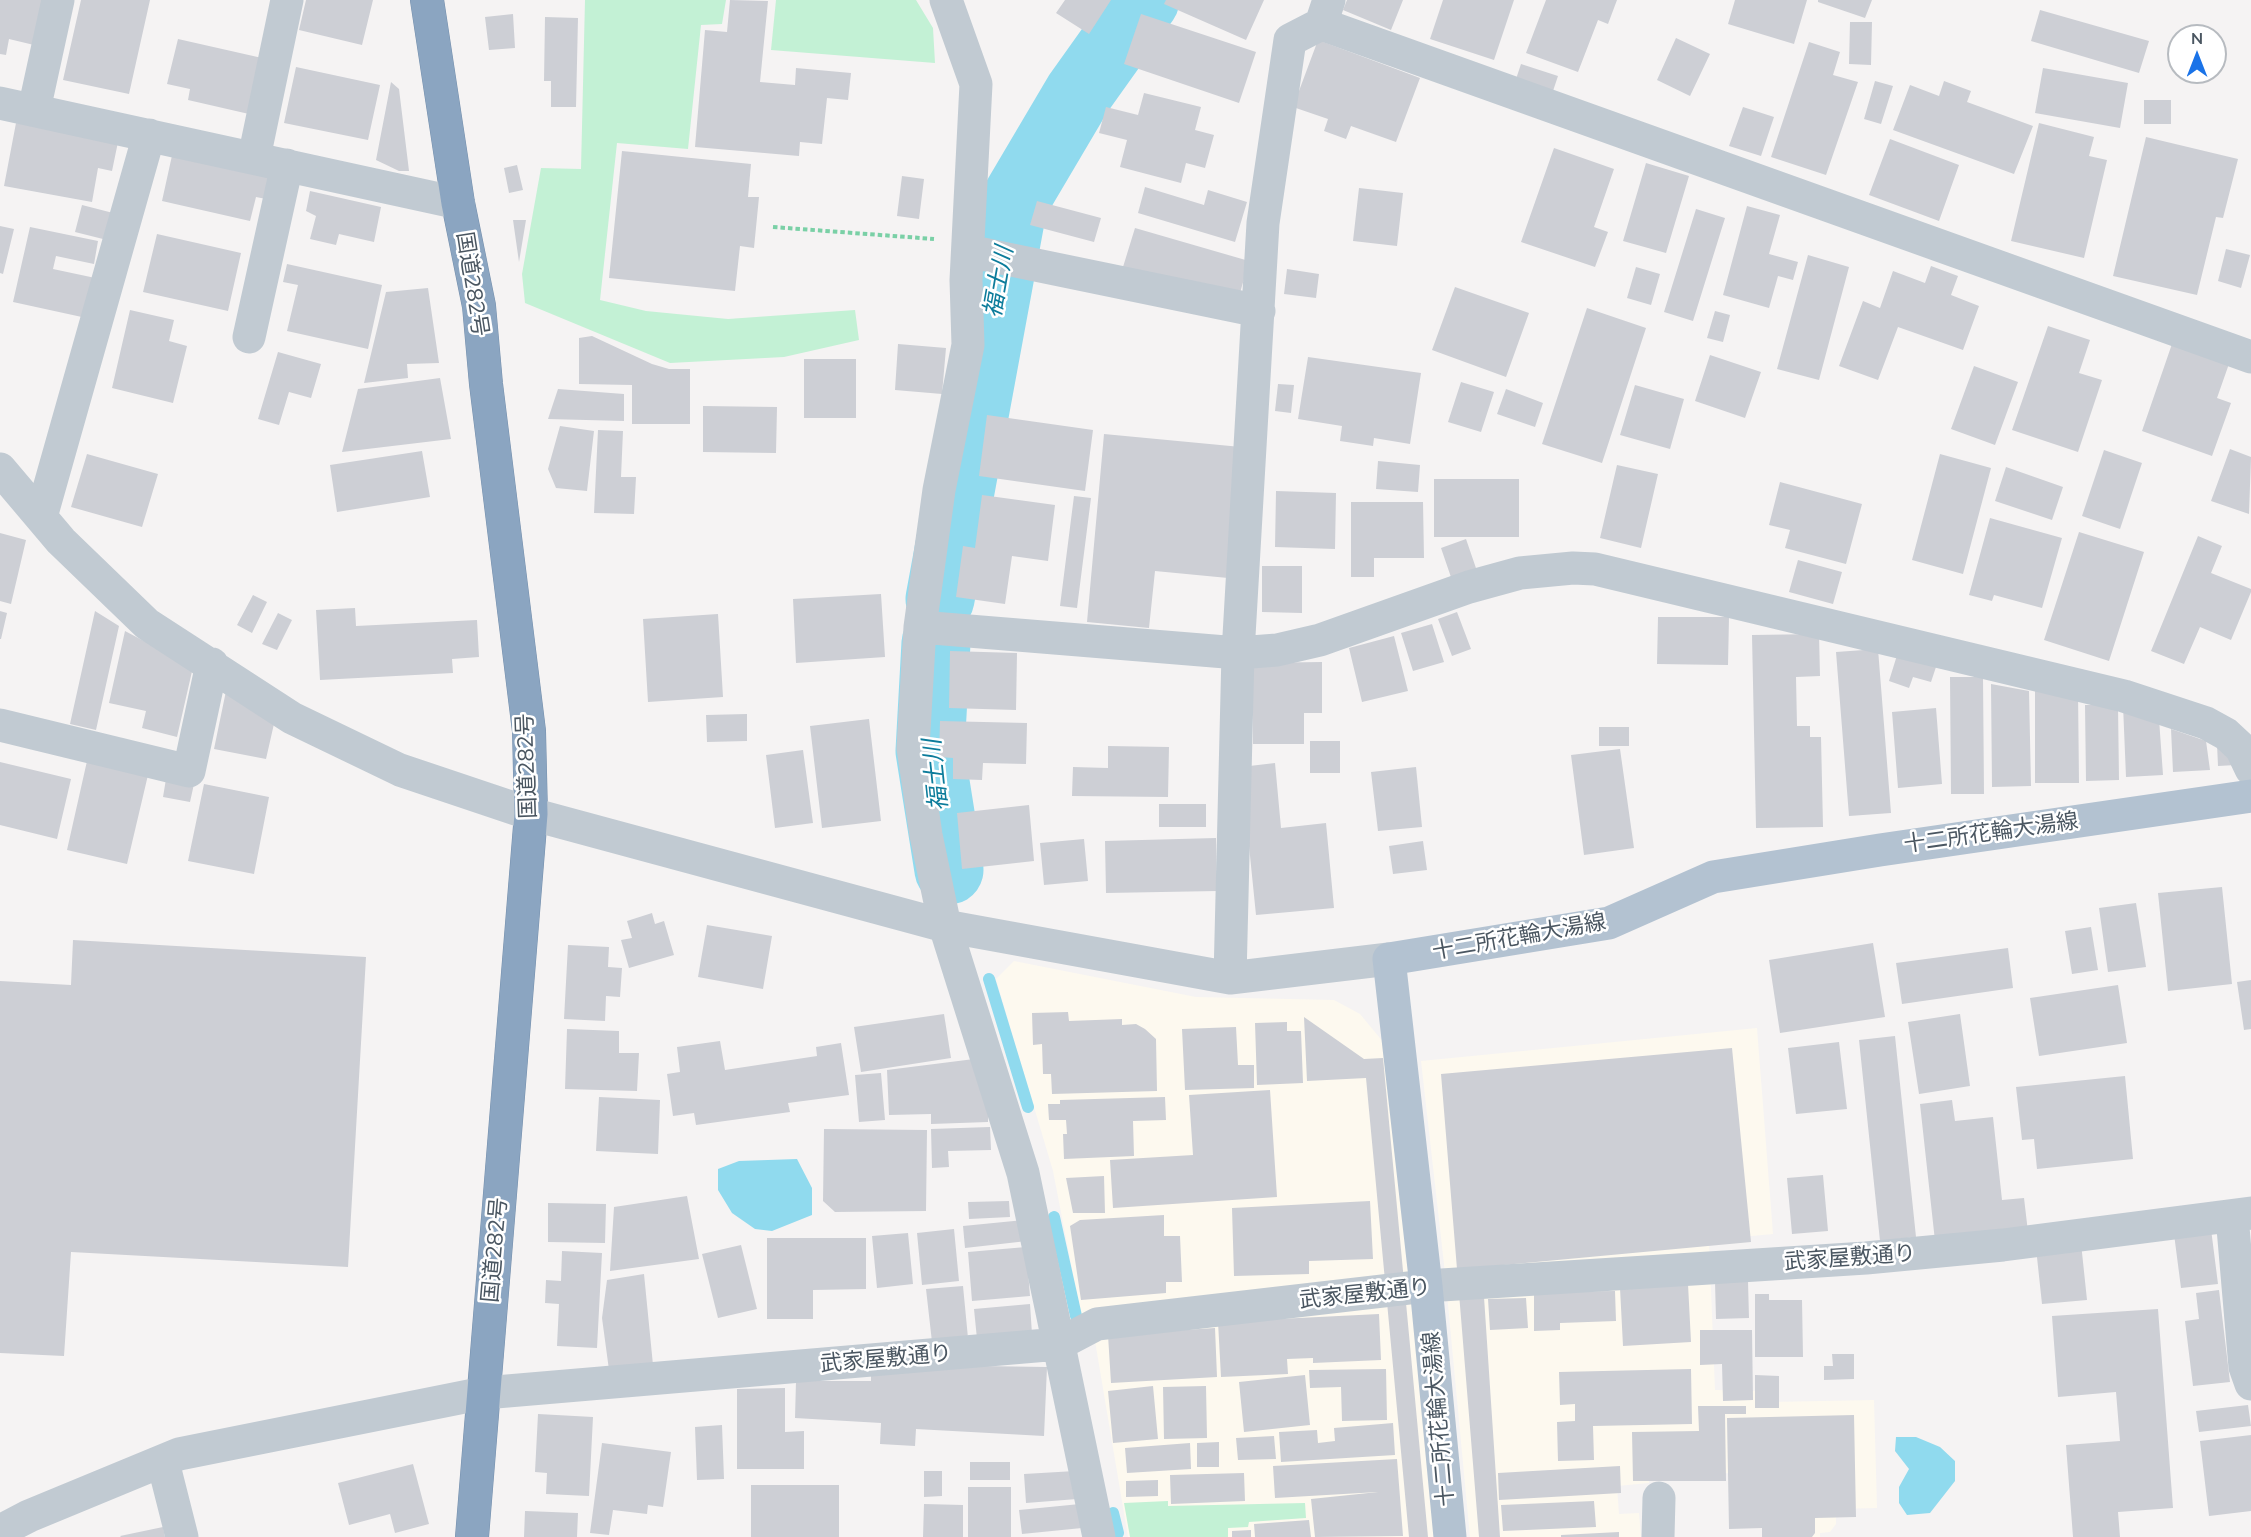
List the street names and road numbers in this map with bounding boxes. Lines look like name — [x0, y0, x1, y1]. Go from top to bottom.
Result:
street label: 国道282号 — [451, 230, 493, 338]
street label: 国道282号 — [512, 713, 542, 819]
street label: 十二所花輪大湯線 — [1902, 808, 2080, 858]
street label: 十二所花輪大湯線 — [1430, 909, 1608, 965]
street label: 国道282号 — [477, 1196, 513, 1304]
street label: 武家屋敷通り — [1783, 1240, 1917, 1276]
street label: 武家屋敷通り — [1298, 1274, 1432, 1314]
street label: 十二所花輪大湯線 — [1418, 1330, 1460, 1508]
street label: 武家屋敷通り — [819, 1340, 953, 1378]

